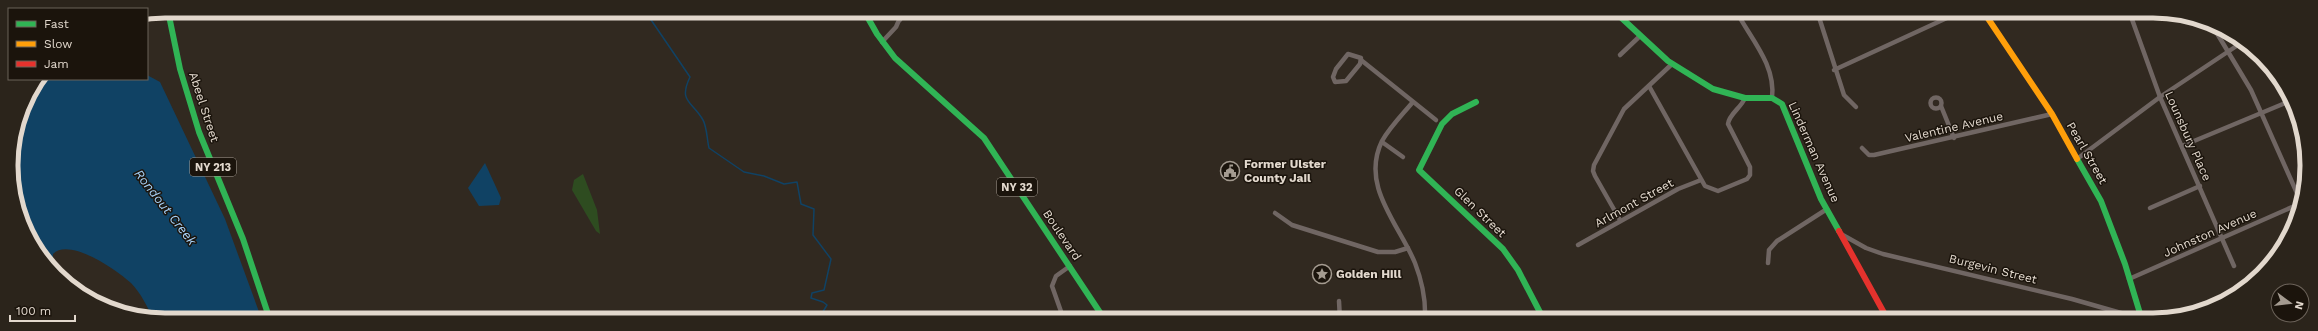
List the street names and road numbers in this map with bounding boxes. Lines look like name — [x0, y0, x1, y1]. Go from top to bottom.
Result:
street label: Abeel Street — [186, 70, 222, 144]
street label: Lounsbury Place — [2162, 89, 2214, 183]
street label: Linderman Avenue — [1785, 99, 1843, 205]
street label: Valentine Avenue — [1904, 109, 2005, 145]
street label: Pearl Street — [2064, 119, 2110, 187]
road number: NY 213 — [190, 158, 236, 176]
street label: Arlmont Street — [1592, 176, 1676, 230]
road number: NY 32 — [997, 178, 1037, 196]
street label: Glen Street — [1451, 184, 1509, 240]
street label: Johnston Avenue — [2161, 206, 2259, 260]
street label: Boulevard — [1040, 207, 1084, 263]
street label: Burgevin Street — [1948, 251, 2038, 287]

